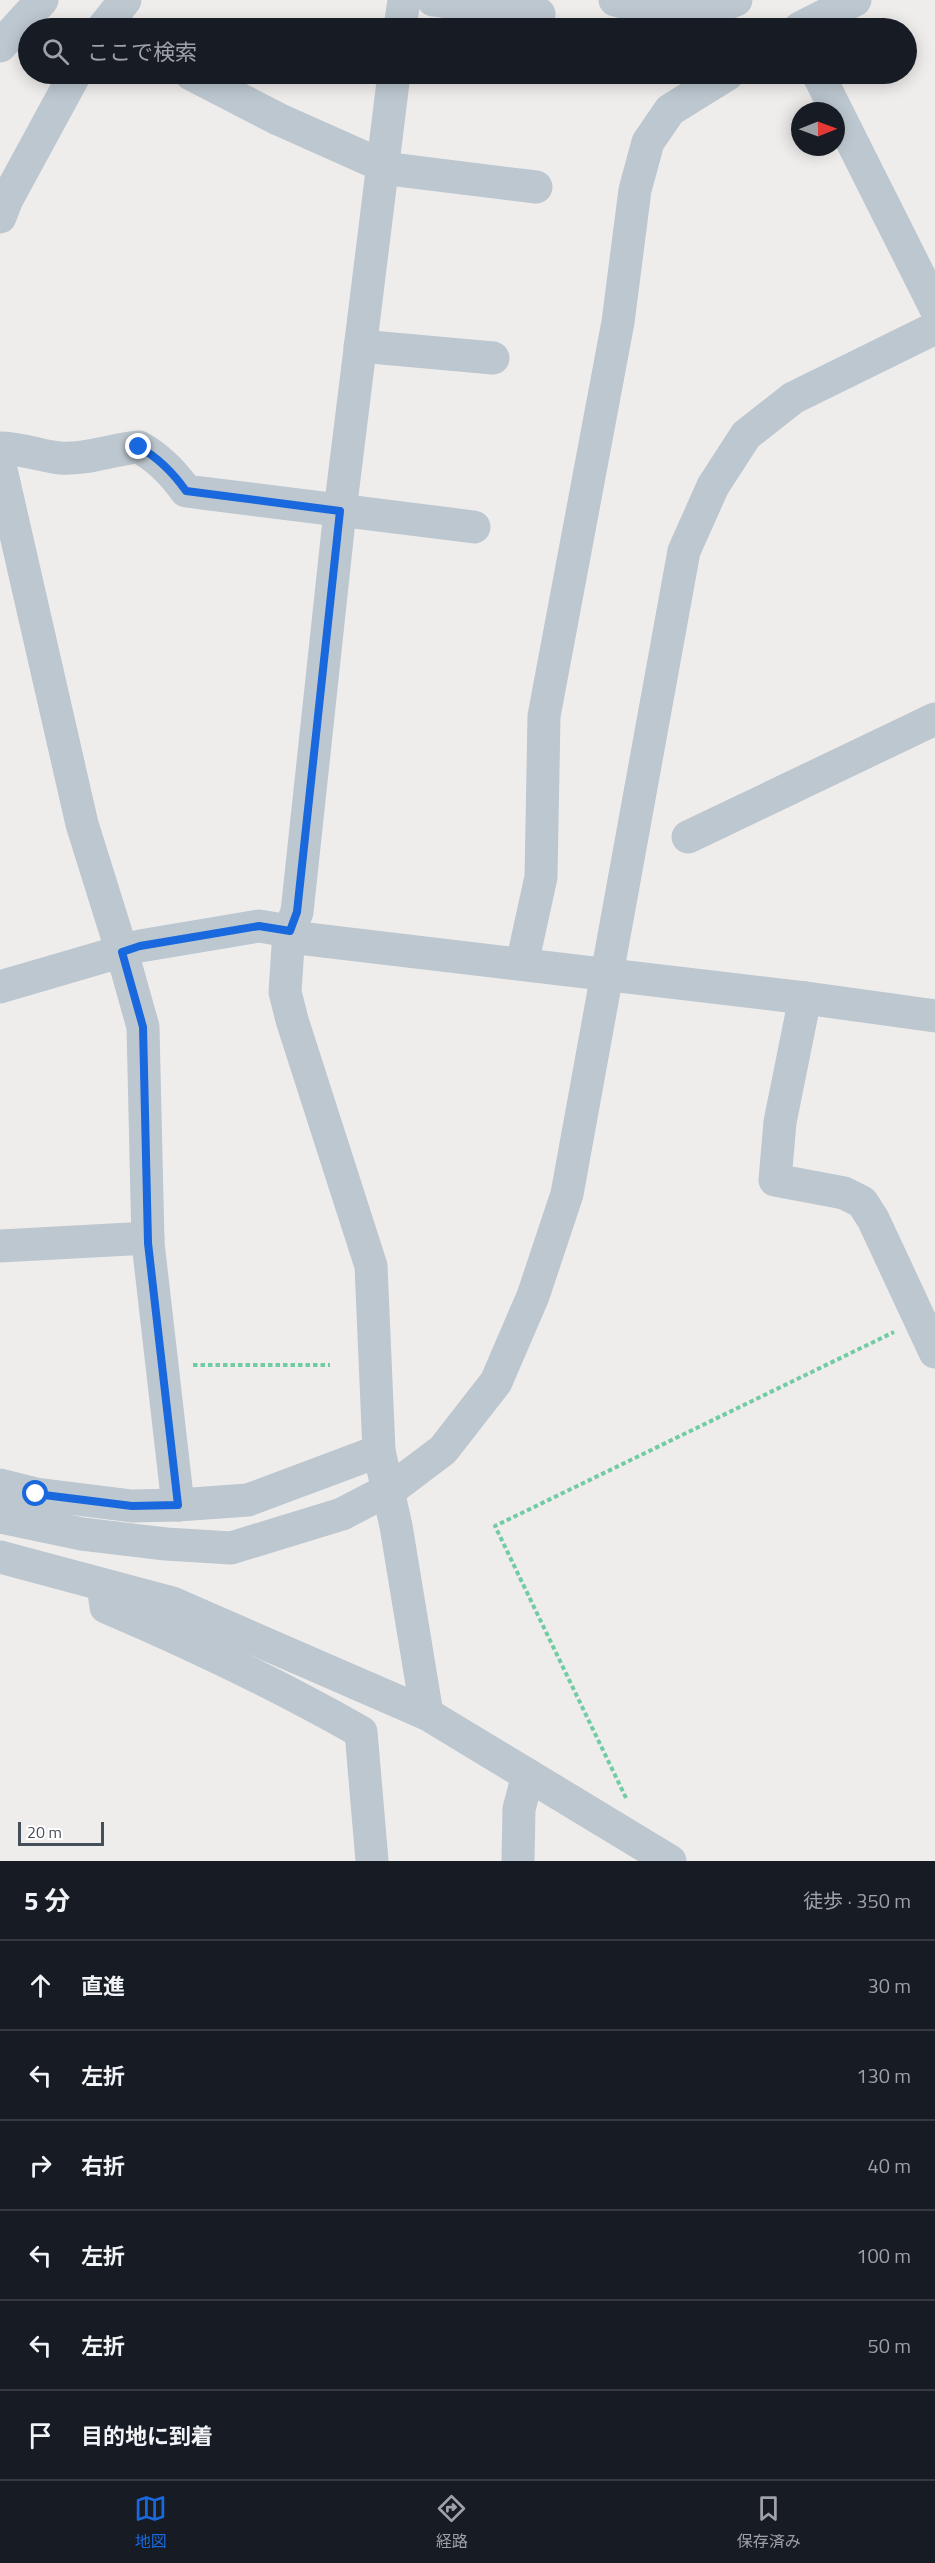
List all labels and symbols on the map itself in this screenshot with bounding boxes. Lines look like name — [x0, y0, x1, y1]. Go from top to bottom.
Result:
north arrow — [791, 102, 845, 156]
route end — [125, 433, 151, 459]
route start — [22, 1480, 48, 1506]
scale bar — [18, 1819, 104, 1846]

